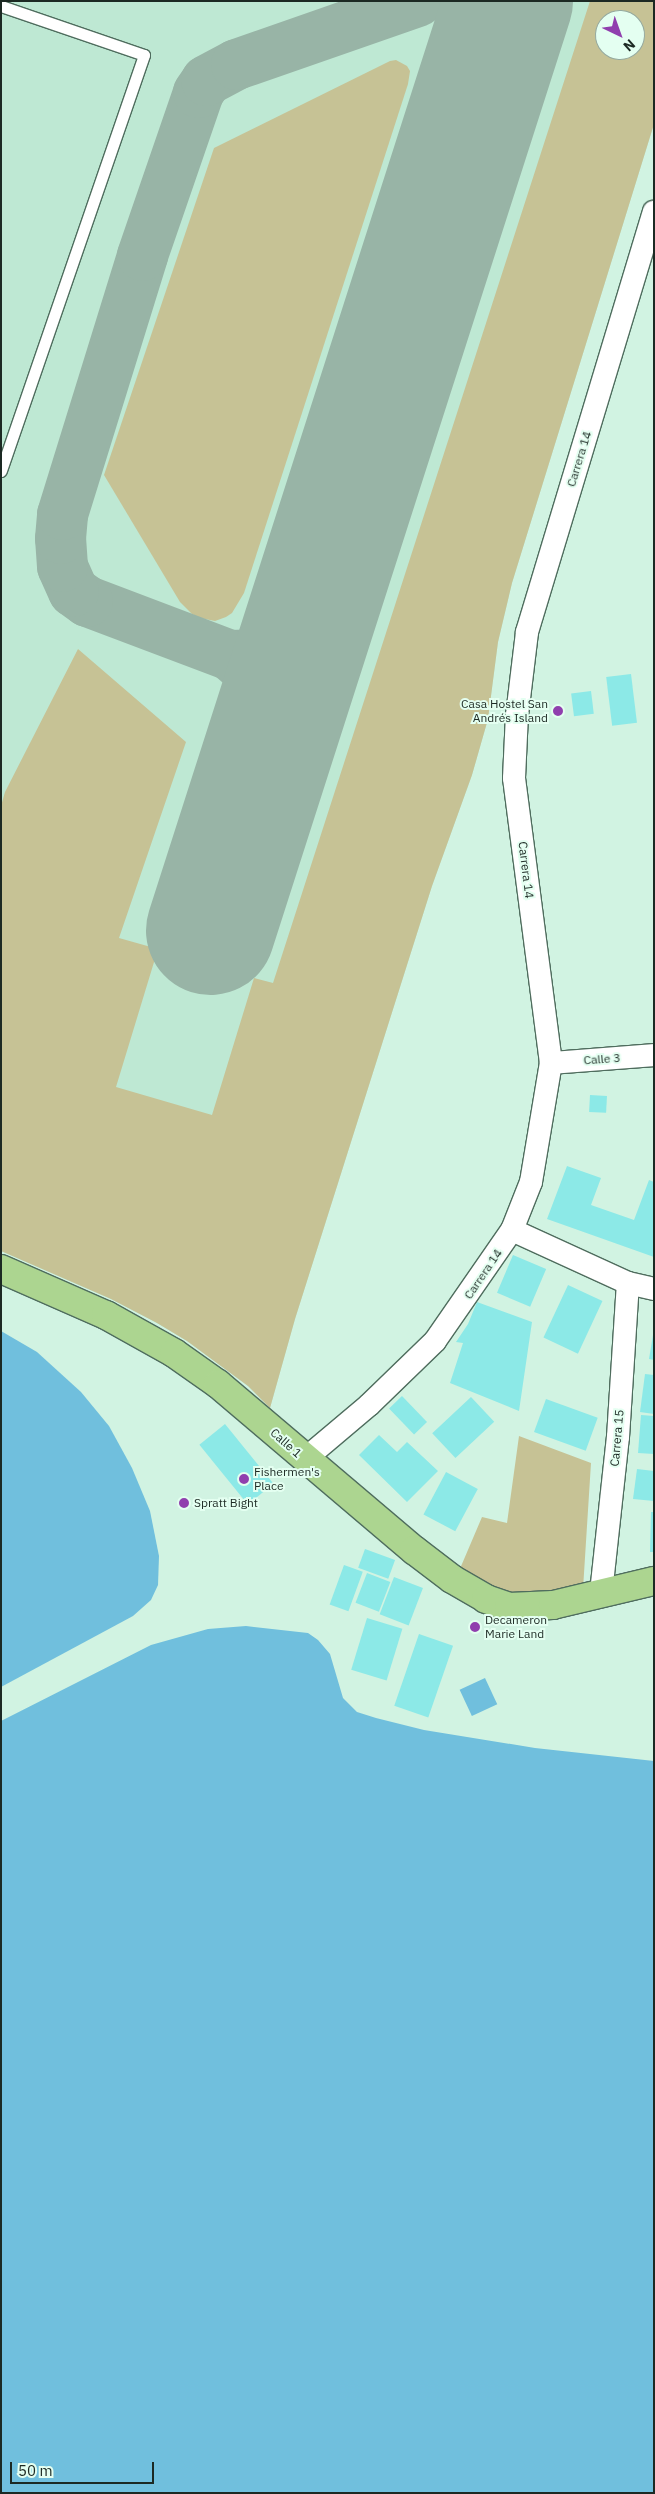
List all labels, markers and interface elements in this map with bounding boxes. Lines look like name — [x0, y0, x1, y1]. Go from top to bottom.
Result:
north arrow — [595, 10, 645, 60]
text: N — [620, 35, 639, 55]
street label: Carrera 14 — [564, 430, 594, 488]
place label: Casa Hostel San Andrés Island — [461, 697, 548, 725]
marker: Casa Hostel San Andrés Island — [552, 705, 564, 717]
street label: Carrera 14 — [515, 841, 537, 899]
street label: Calle 3 — [583, 1051, 621, 1067]
street label: Carrera 14 — [461, 1246, 505, 1302]
street label: Carrera 15 — [607, 1409, 627, 1467]
street label: Calle 1 — [267, 1425, 305, 1461]
place label: Fishermen's Place — [254, 1465, 320, 1493]
marker: Fishermen's Place — [238, 1473, 250, 1485]
place label: Spratt Bight — [194, 1496, 258, 1510]
marker: Spratt Bight — [178, 1497, 190, 1509]
place label: Decameron Marie Land — [485, 1613, 547, 1641]
marker: Decameron Marie Land — [469, 1621, 481, 1633]
scale bar — [12, 2452, 156, 2484]
text: 50 m — [18, 2461, 53, 2480]

